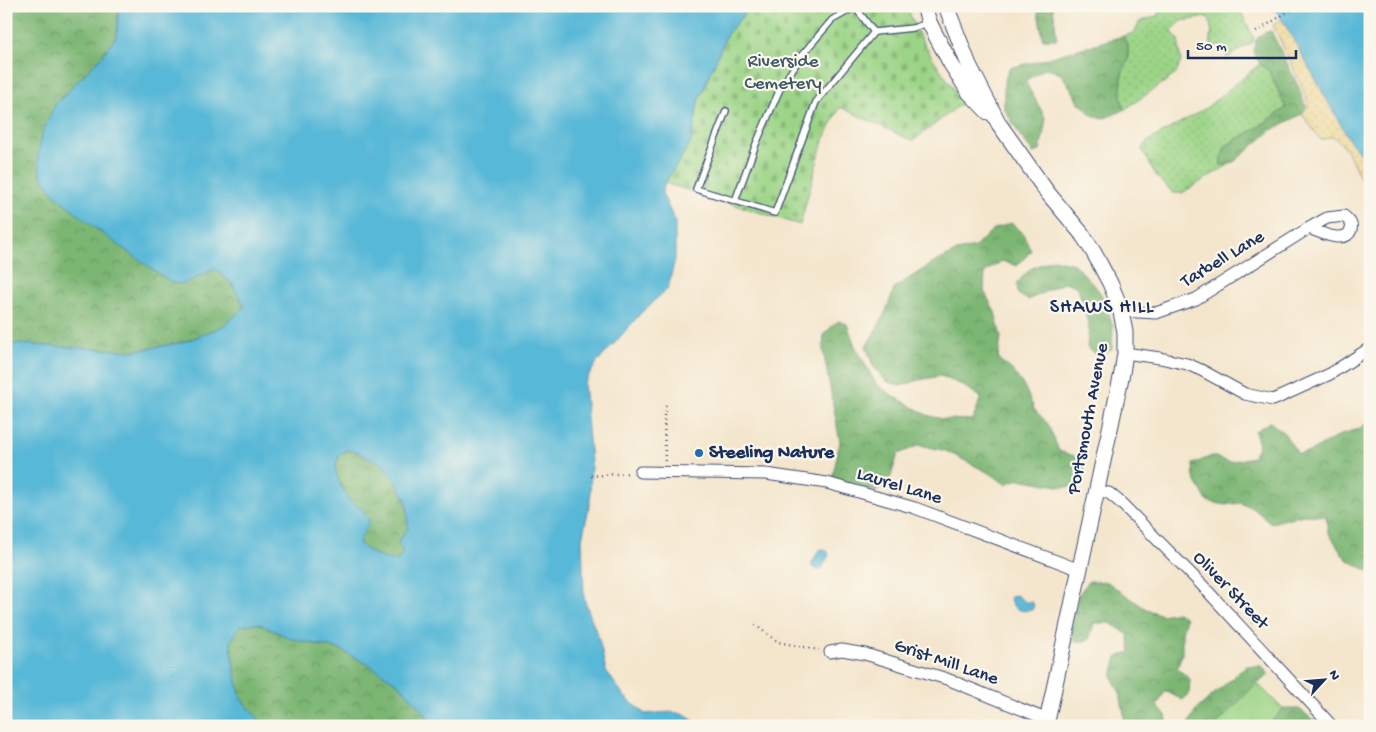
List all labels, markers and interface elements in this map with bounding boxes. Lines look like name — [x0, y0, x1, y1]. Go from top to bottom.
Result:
scale bar — [1188, 28, 1296, 60]
text: 50 m — [1196, 38, 1227, 56]
park label: Riverside Cemetery — [744, 51, 822, 96]
street label: Tarbell Lane — [1176, 226, 1269, 294]
district label: SHAWS HILL — [1050, 297, 1154, 320]
street label: Portsmouth Avenue — [1063, 341, 1115, 498]
place label: Steeling Nature — [709, 442, 835, 465]
marker: Steeling Nature — [693, 447, 705, 459]
street label: Laurel Lane — [854, 463, 945, 511]
street label: Oliver Street — [1187, 547, 1274, 636]
street label: Grist Mill Lane — [891, 634, 1001, 692]
north arrow — [1298, 654, 1348, 704]
text: N — [1324, 668, 1343, 683]

